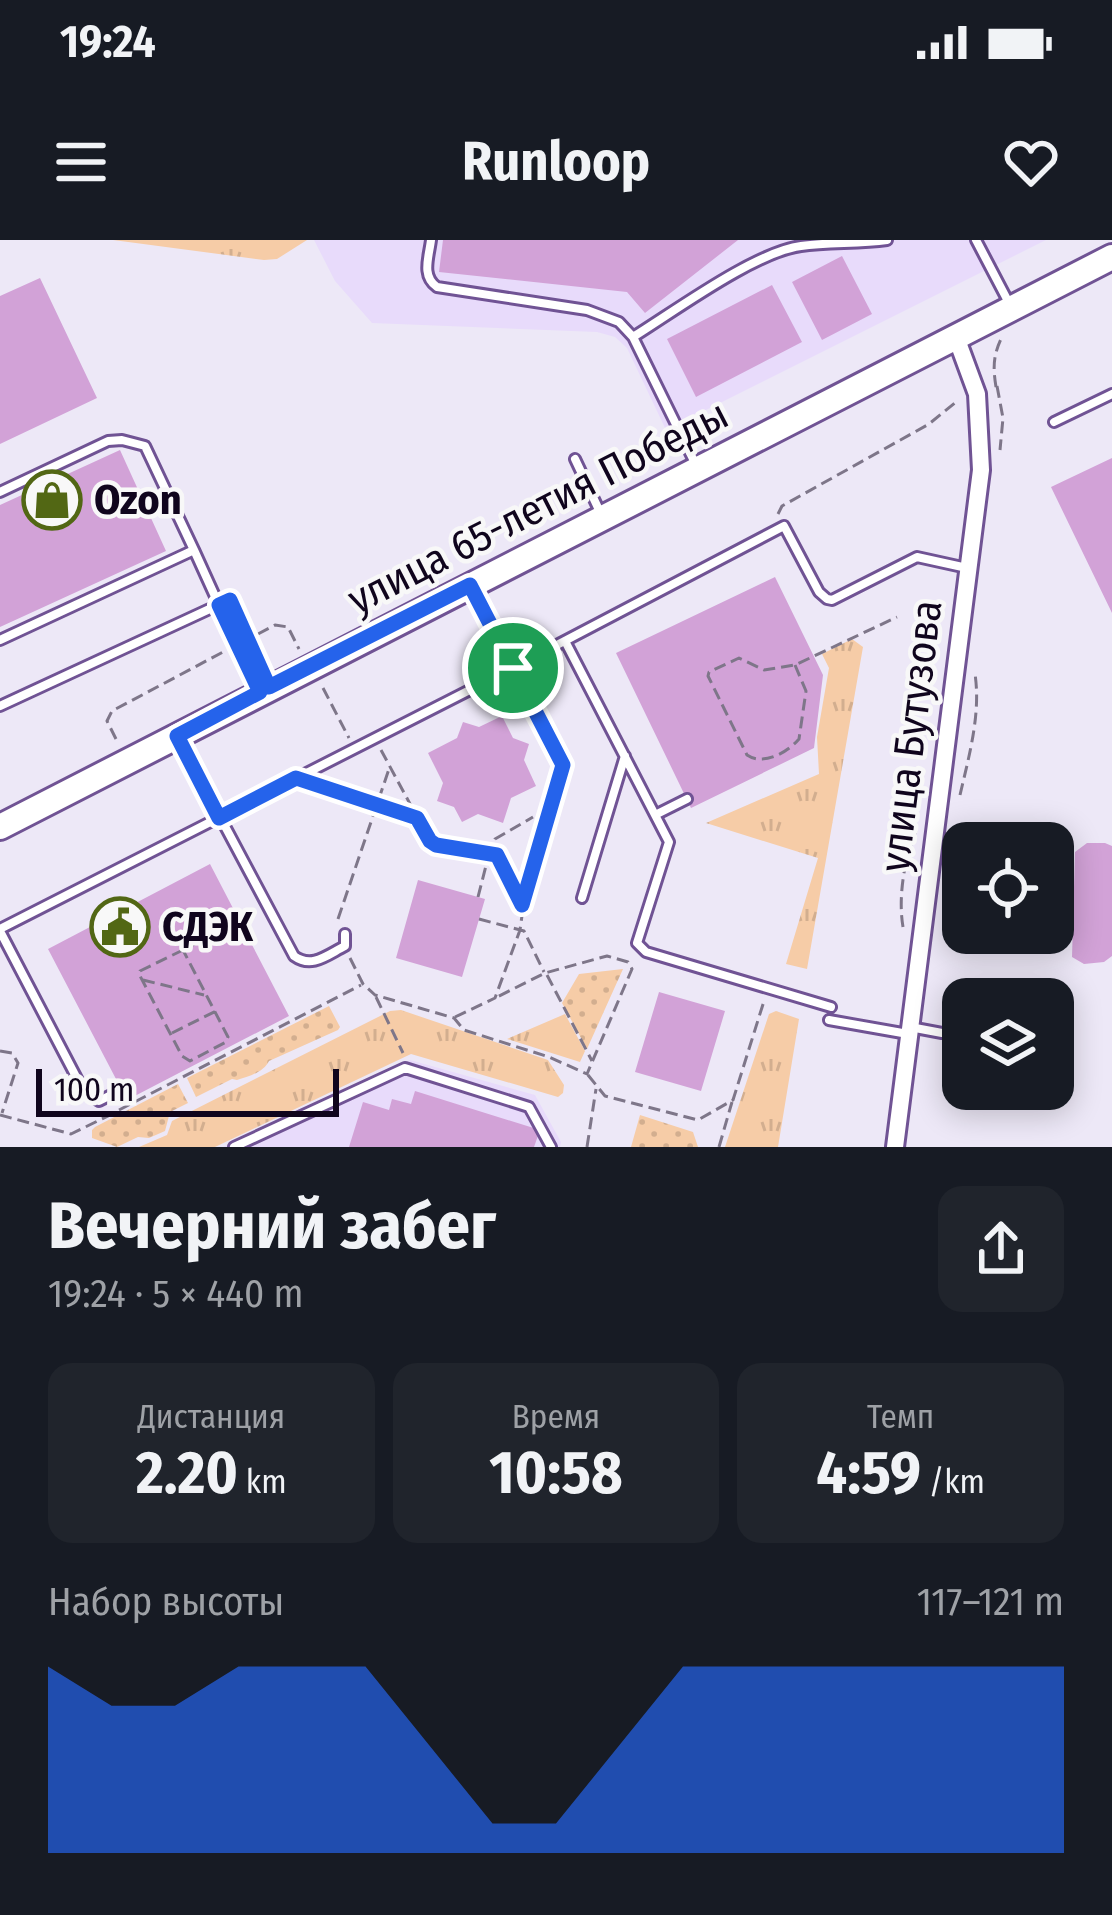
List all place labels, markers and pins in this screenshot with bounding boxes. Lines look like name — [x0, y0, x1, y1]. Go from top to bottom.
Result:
shop icon: Ozon — [21, 469, 83, 531]
place label: Ozon — [94, 475, 182, 525]
pin — [462, 617, 564, 719]
public building icon: СДЭК — [89, 896, 151, 958]
place label: СДЭК — [162, 902, 254, 952]

